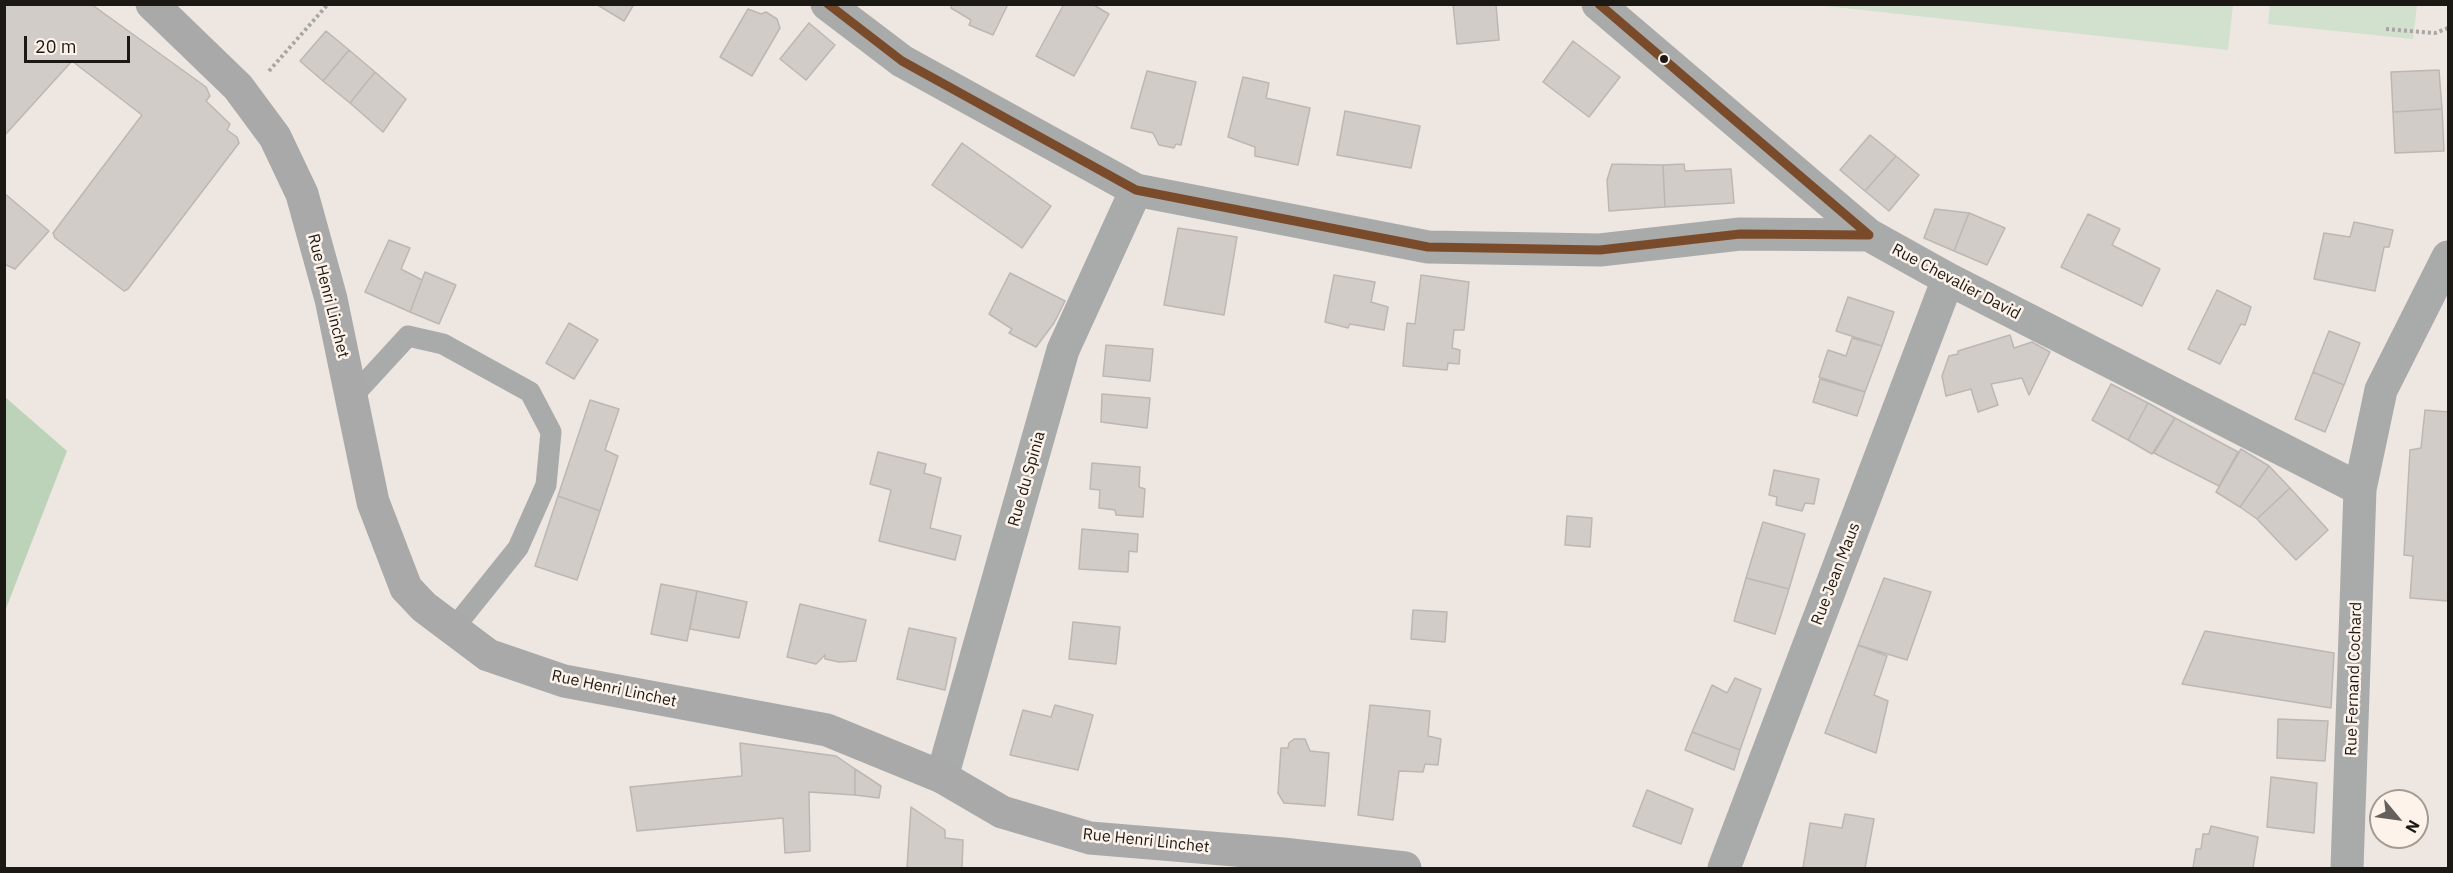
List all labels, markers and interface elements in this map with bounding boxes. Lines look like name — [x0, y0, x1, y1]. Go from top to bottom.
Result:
scale bar — [27, 24, 134, 62]
text: 20 m — [35, 35, 77, 58]
unlabelled marker — [1658, 53, 1670, 65]
street label: Rue Henri Linchet — [303, 232, 353, 360]
street label: Rue Chevalier David — [1888, 240, 2024, 324]
street label: Rue du Spinia — [1004, 429, 1050, 529]
street label: Rue Jean Maus — [1808, 520, 1864, 628]
street label: Rue Fernand Cochard — [2342, 601, 2366, 757]
street label: Rue Henri Linchet — [550, 666, 678, 712]
north arrow — [2369, 789, 2429, 849]
text: N — [2401, 817, 2425, 837]
street label: Rue Henri Linchet — [1082, 825, 1210, 857]

